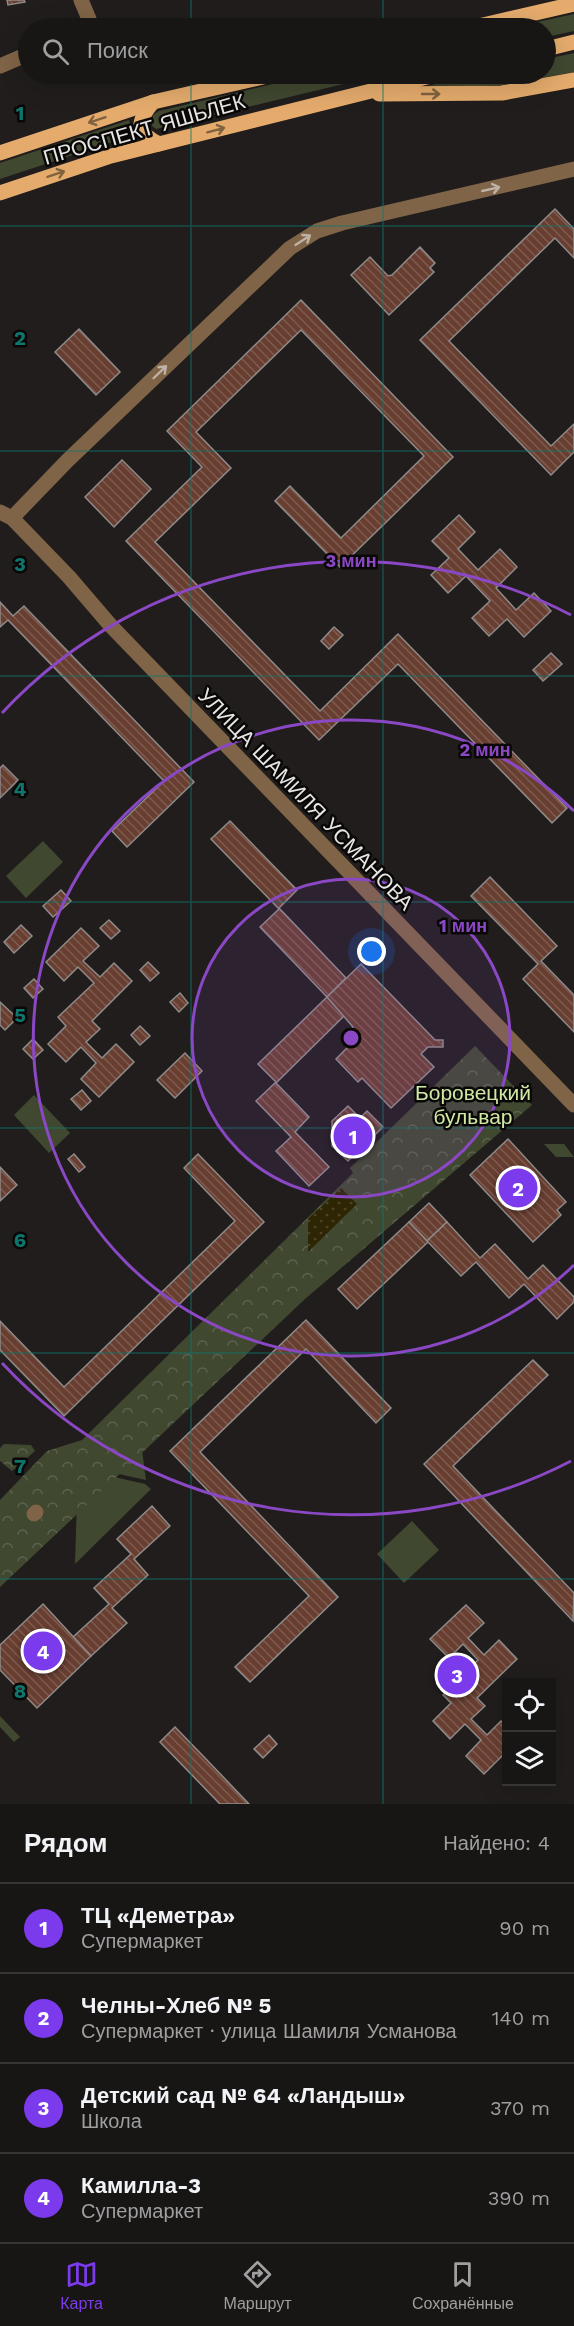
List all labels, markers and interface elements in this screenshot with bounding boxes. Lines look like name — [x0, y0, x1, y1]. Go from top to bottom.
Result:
search box — [18, 18, 556, 84]
icon: search — [39, 35, 72, 68]
text: Поиск — [87, 38, 148, 63]
street label: ПРОСПЕКТ ЯШЬЛЕК — [40, 88, 249, 170]
one-way arrow — [421, 88, 441, 100]
text: 1 — [16, 101, 24, 125]
one-way arrow — [88, 116, 107, 127]
one-way arrow — [206, 123, 225, 135]
one-way arrow — [46, 168, 65, 179]
one-way arrow — [481, 182, 500, 194]
one-way arrow — [295, 233, 312, 246]
text: 2 — [14, 326, 26, 350]
one-way arrow — [152, 365, 167, 379]
text: 3 мин — [325, 550, 377, 571]
text: 3 — [14, 552, 26, 576]
street label: УЛИЦА ШАМИЛЯ УСМАНОВА — [193, 683, 419, 915]
text: 2 мин — [459, 739, 511, 760]
text: 4 — [14, 777, 27, 801]
text: 1 мин — [439, 915, 487, 936]
your location — [357, 937, 386, 966]
text: 5 — [14, 1003, 26, 1027]
centre of rings — [341, 1028, 361, 1048]
park label: Боровецкий бульвар — [415, 1080, 531, 1129]
pin: 1 — [334, 1114, 372, 1158]
pin: 2 — [498, 1166, 538, 1210]
text: 6 — [14, 1228, 26, 1252]
text: 7 — [14, 1454, 26, 1478]
pin: 4 — [24, 1628, 63, 1674]
pin: 3 — [438, 1652, 476, 1698]
map controls — [502, 1678, 556, 1786]
button: locate — [502, 1678, 556, 1732]
text: 8 — [14, 1679, 26, 1703]
button: layers — [502, 1732, 556, 1786]
text: Рядом — [24, 1828, 107, 1858]
text: Найдено: 4 — [443, 1831, 550, 1855]
text: ТЦ «Деметра» — [81, 1903, 235, 1928]
text: 1 — [39, 1916, 48, 1940]
text: 90 m — [499, 1916, 550, 1940]
text: Супермаркет — [81, 1929, 203, 1953]
text: Челны-Хлеб № 5 — [81, 1993, 271, 2018]
text: 2 — [38, 2006, 49, 2030]
text: 140 m — [492, 2006, 550, 2030]
text: Супермаркет · улица Шамиля Усманова — [81, 2019, 457, 2043]
text: Детский сад № 64 «Ландыш» — [81, 2083, 405, 2108]
text: 3 — [38, 2096, 49, 2120]
text: 370 m — [490, 2096, 550, 2120]
text: Школа — [81, 2109, 142, 2133]
text: Камилла-3 — [81, 2173, 201, 2198]
text: 4 — [37, 2186, 50, 2210]
text: 390 m — [488, 2186, 550, 2210]
text: Супермаркет — [81, 2199, 203, 2223]
tab: Карта — [60, 2258, 103, 2313]
tab: Маршрут — [223, 2258, 292, 2313]
tab: Сохранённые — [412, 2258, 514, 2313]

